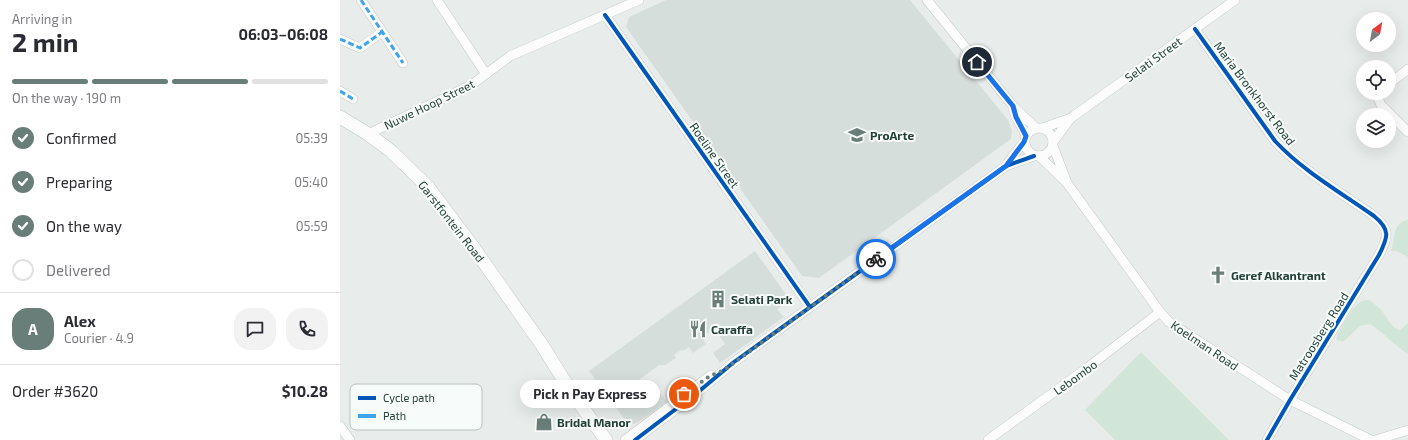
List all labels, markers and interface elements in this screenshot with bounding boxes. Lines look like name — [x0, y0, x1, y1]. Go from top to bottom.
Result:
text: Arriving in — [12, 11, 72, 27]
north arrow — [1356, 12, 1396, 52]
map controls — [1356, 12, 1396, 148]
text: 06:03–06:08 — [238, 25, 328, 43]
text: 2 min — [12, 26, 78, 57]
street label: Selati Street — [1122, 33, 1185, 84]
street label: Maria Bronkhorst Road — [1212, 39, 1298, 147]
pin — [960, 45, 994, 79]
icon: home — [966, 51, 988, 73]
button: locate — [1356, 60, 1396, 100]
street label: Nuwe Hoop Street — [381, 76, 477, 132]
text: On the way · 190 m — [12, 90, 121, 106]
button: layers — [1356, 108, 1396, 148]
street label: Roeline Street — [687, 120, 743, 191]
school or university icon: ProArte — [847, 125, 867, 145]
icon: check — [12, 127, 34, 149]
place label: ProArte — [870, 128, 914, 142]
text: Confirmed — [46, 129, 117, 147]
text: 05:39 — [295, 130, 328, 146]
icon: check — [12, 171, 34, 193]
text: Preparing — [46, 173, 112, 191]
text: 05:40 — [294, 174, 328, 190]
street label: Garstfontein Road — [416, 178, 488, 264]
icon: check — [12, 215, 34, 237]
text: On the way — [46, 217, 122, 235]
text: 05:59 — [296, 218, 328, 234]
courier — [856, 239, 896, 279]
icon: bike — [865, 248, 887, 270]
text: Delivered — [46, 261, 111, 279]
church icon: Geref Alkantrant — [1208, 265, 1228, 285]
place label: Geref Alkantrant — [1231, 268, 1326, 282]
building icon: Selati Park — [708, 289, 728, 309]
street label: Matroosberg Road — [1285, 289, 1351, 383]
place label: Selati Park — [731, 292, 793, 306]
button: chat — [234, 308, 276, 350]
button: phone — [286, 308, 328, 350]
text: Alex — [64, 312, 96, 330]
street label: Koelman Road — [1169, 317, 1241, 373]
restaurant icon: Caraffa — [688, 319, 708, 339]
text: A — [28, 320, 38, 338]
place label: Caraffa — [711, 322, 753, 336]
text: Courier · 4.9 — [64, 330, 134, 346]
street label: Lebombo — [1050, 356, 1100, 397]
pin — [667, 377, 701, 411]
callout: Pick n Pay Express — [520, 380, 660, 408]
text: Order #3620 — [12, 382, 98, 400]
text: $10.28 — [282, 382, 328, 400]
icon: bag — [673, 383, 695, 405]
legend — [350, 384, 482, 430]
text: Pick n Pay Express — [533, 386, 647, 402]
text: Cycle path — [383, 391, 435, 404]
text: Path — [383, 409, 406, 422]
shop icon: Bridal Manor — [534, 412, 554, 432]
place label: Bridal Manor — [557, 415, 631, 429]

